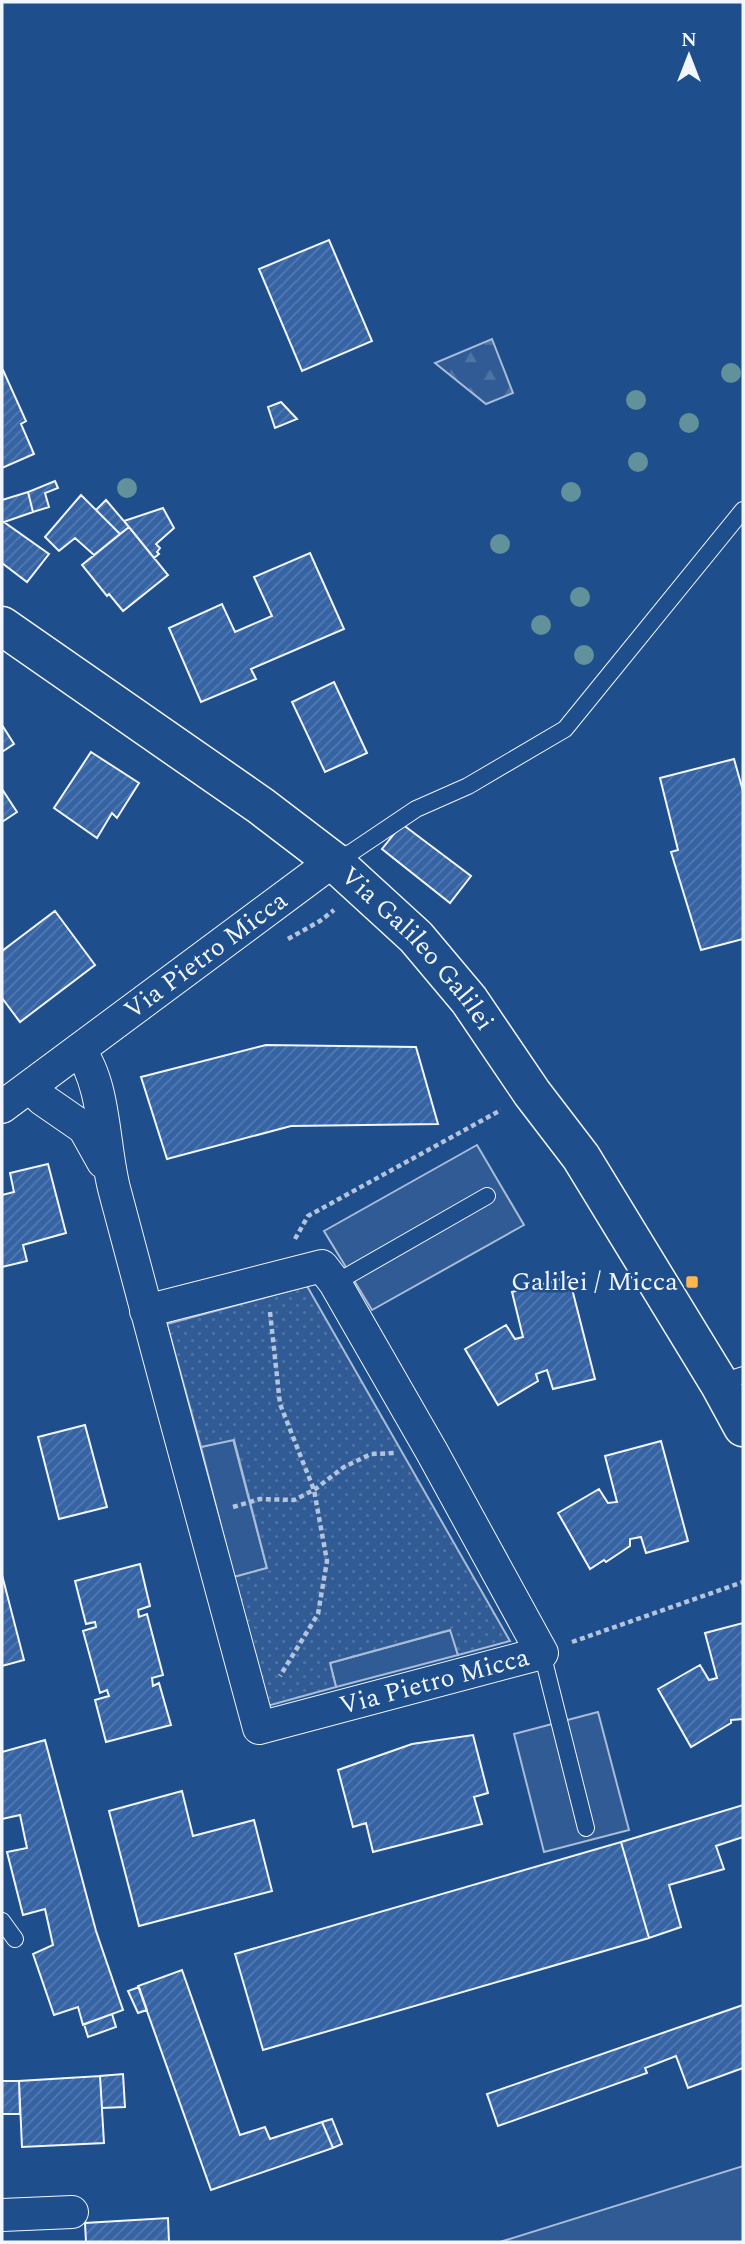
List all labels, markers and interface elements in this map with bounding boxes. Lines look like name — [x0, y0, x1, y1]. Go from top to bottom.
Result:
north arrow — [654, 21, 724, 91]
text: N — [681, 26, 697, 55]
street label: Via Galileo Galilei — [331, 857, 504, 1039]
street label: Via Pietro Micca — [116, 881, 296, 1030]
place label: Galilei / Micca — [511, 1262, 678, 1302]
marker: Galilei / Micca — [684, 1274, 700, 1290]
street label: Via Pietro Micca — [335, 1637, 534, 1726]

